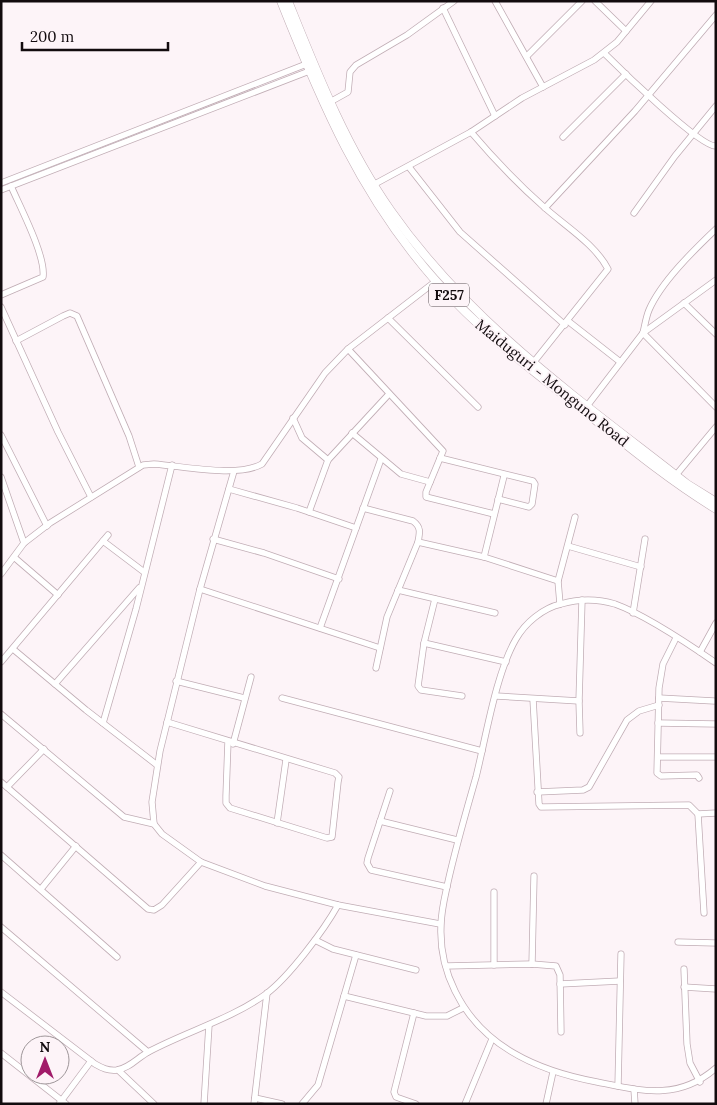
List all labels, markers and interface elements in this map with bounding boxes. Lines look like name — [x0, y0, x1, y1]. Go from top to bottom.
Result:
scale bar — [22, 20, 169, 52]
text: 200 m — [30, 27, 74, 46]
road number: F257 — [429, 284, 469, 306]
street label: Maiduguri - Monguno Road — [472, 315, 633, 451]
north arrow — [20, 1035, 70, 1085]
text: N — [40, 1038, 51, 1056]

